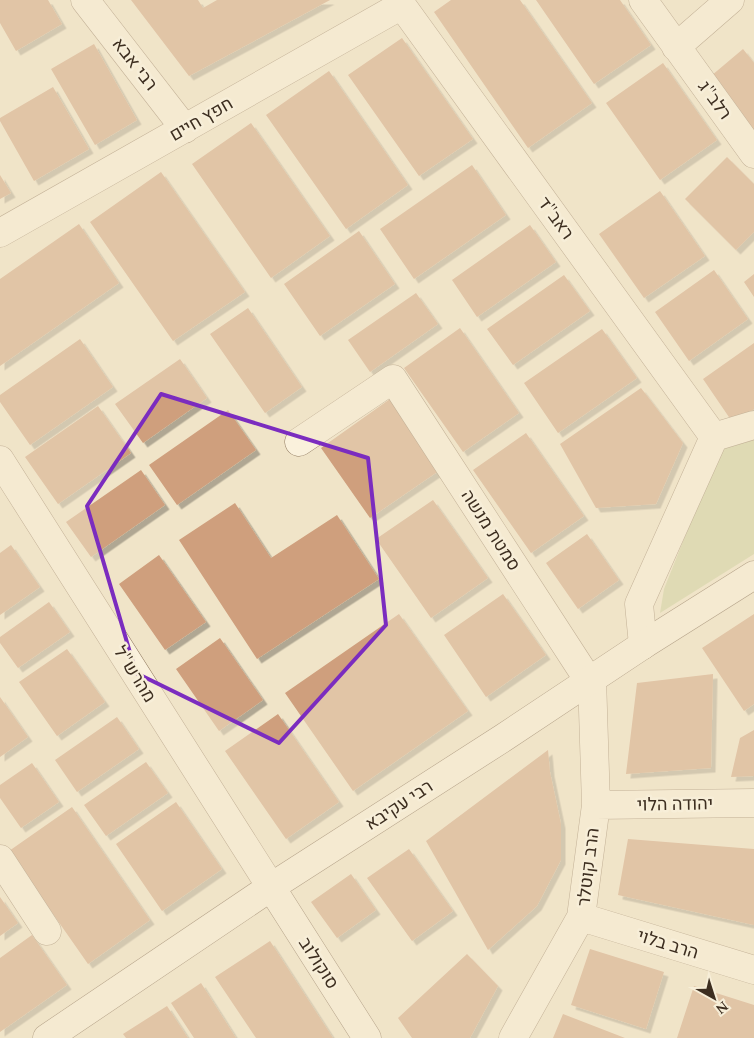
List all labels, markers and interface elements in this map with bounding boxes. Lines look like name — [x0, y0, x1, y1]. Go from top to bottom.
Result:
street label: רבי אבא — [105, 32, 164, 97]
street label: רלב"ג — [691, 75, 738, 125]
street label: חפץ חיים — [164, 90, 238, 149]
street label: ראב"ד — [531, 191, 580, 245]
street label: סמטת מנשה — [454, 484, 527, 576]
street label: מהרש"ל — [107, 641, 163, 708]
street label: רבי עקיבא — [360, 773, 439, 838]
street label: יהודה הלוי — [637, 790, 713, 819]
street label: הרב קוטלר — [570, 826, 607, 908]
street label: הרב בלוי — [634, 922, 702, 967]
street label: סוקולוב — [292, 932, 346, 995]
north arrow — [689, 973, 739, 1023]
text: N — [711, 996, 733, 1019]

